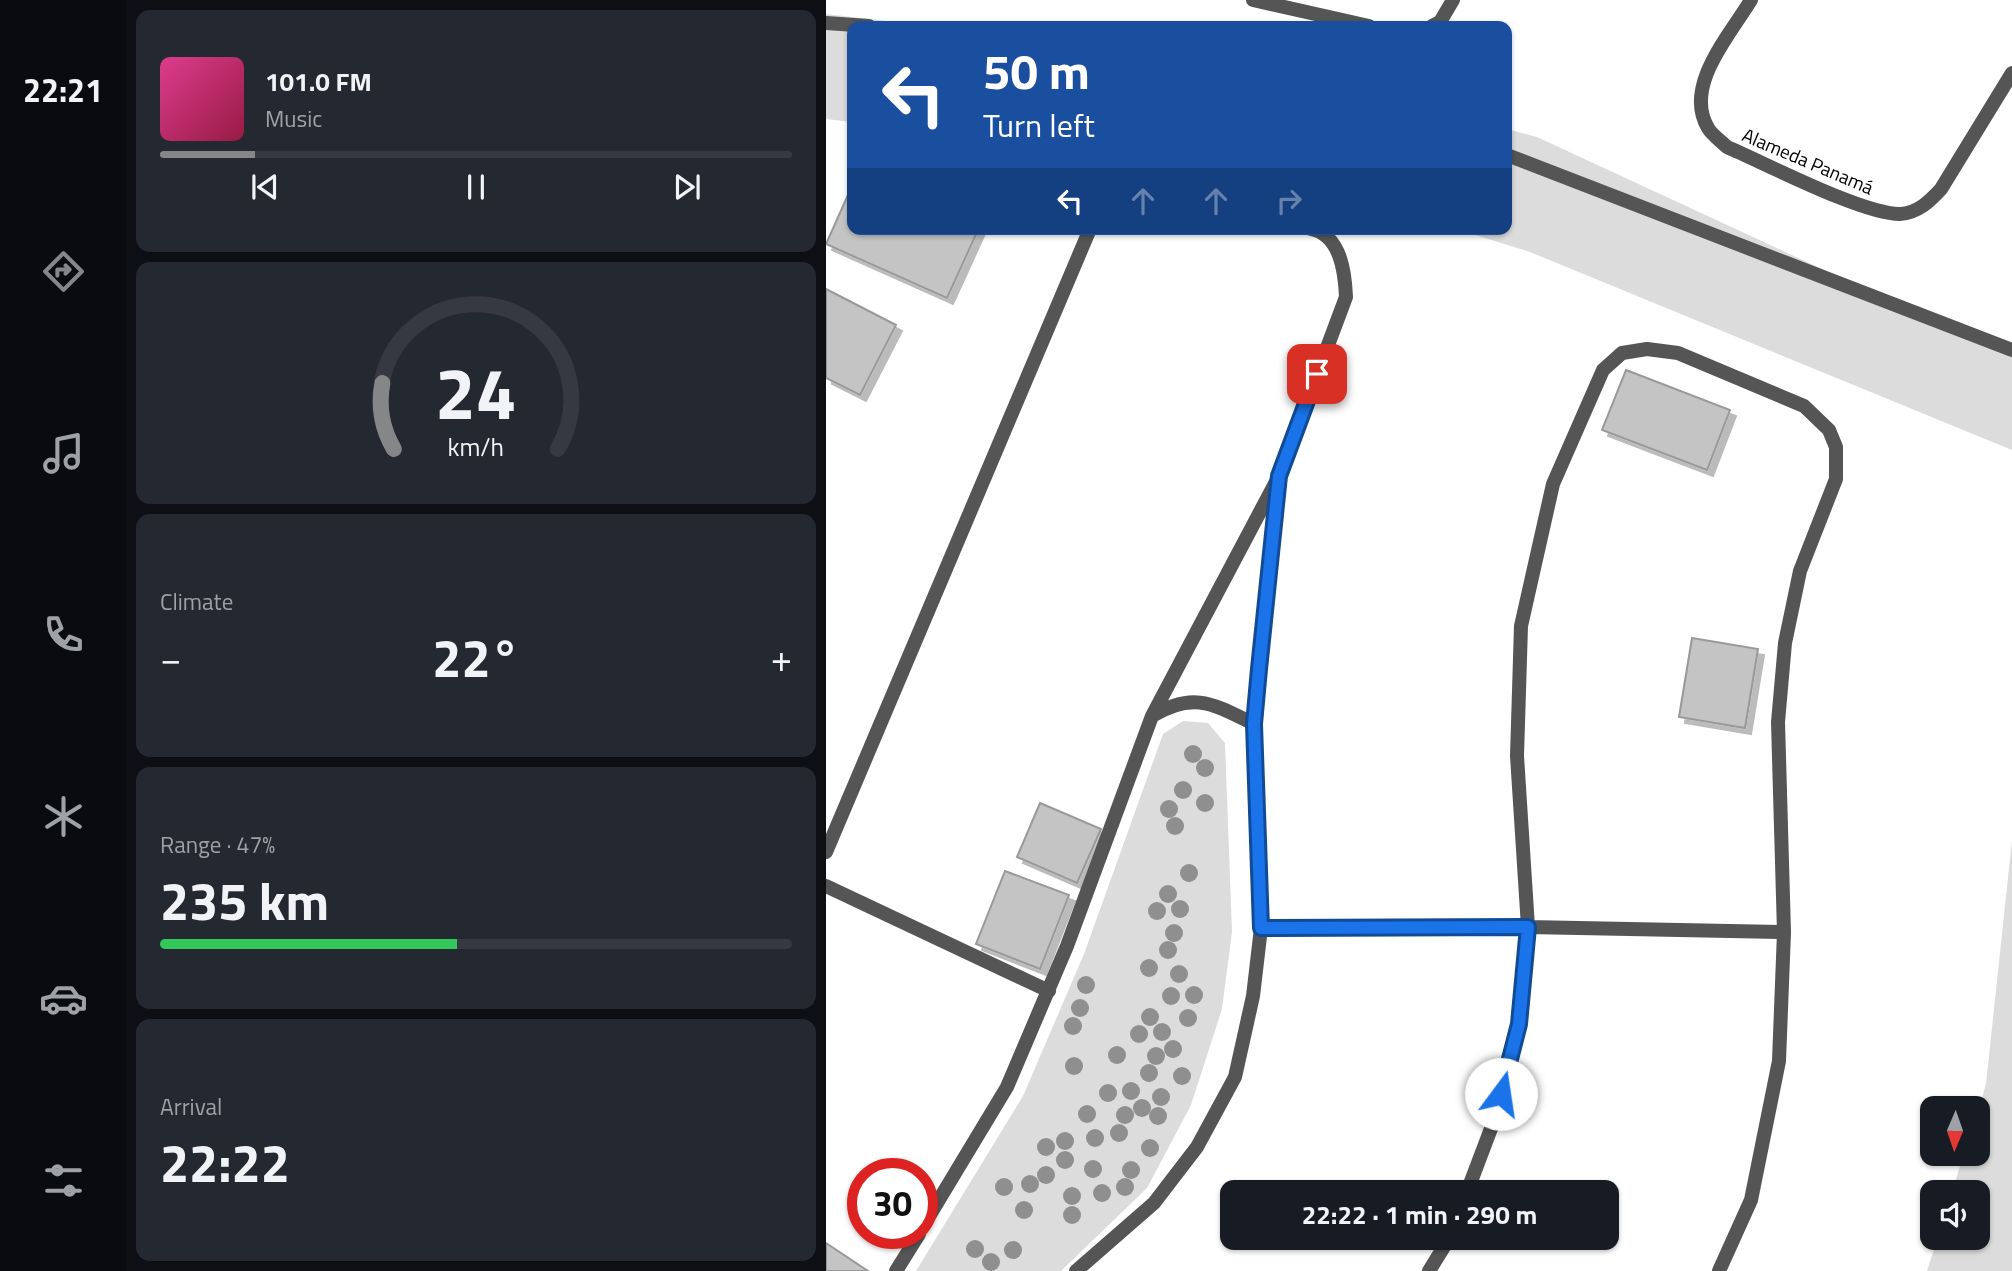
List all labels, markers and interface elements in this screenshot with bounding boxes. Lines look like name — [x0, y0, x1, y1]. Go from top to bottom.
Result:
text: 50 m — [983, 33, 1090, 108]
icon: left — [868, 49, 959, 140]
text: 101.0 FM — [265, 62, 372, 101]
text: 22:21 — [23, 66, 103, 114]
text: Music — [265, 101, 322, 136]
text: Turn left — [983, 101, 1095, 149]
street label: Alameda Panamá — [1738, 120, 1879, 201]
icon: previous — [246, 168, 284, 206]
icon: pause — [457, 168, 495, 206]
icon: next — [668, 168, 706, 206]
icon: left — [1051, 182, 1089, 220]
icon: ahead — [1124, 182, 1162, 220]
icon: ahead — [1197, 182, 1235, 220]
icon: right — [1270, 182, 1308, 220]
icon: directions — [39, 247, 88, 296]
text: 24 — [435, 338, 517, 448]
pin — [1287, 344, 1347, 404]
icon: arrive — [1298, 355, 1336, 393]
text: km/h — [448, 428, 504, 466]
icon: music — [39, 429, 88, 478]
text: Climate — [160, 584, 233, 619]
icon: phone — [39, 610, 88, 659]
text: 22° — [432, 618, 520, 697]
text: − — [160, 629, 181, 687]
text: + — [771, 629, 792, 687]
icon: climate — [39, 792, 88, 841]
text: Range · 47% — [160, 827, 275, 862]
text: 235 km — [160, 861, 329, 940]
icon: car — [39, 974, 88, 1023]
position arrow — [1464, 1057, 1538, 1131]
text: Arrival — [160, 1089, 222, 1124]
north arrow — [1920, 1096, 1990, 1166]
map controls — [1920, 1096, 1990, 1250]
text: 22:22 — [160, 1123, 290, 1202]
icon: filters — [39, 1156, 88, 1205]
speed limit sign: 30 — [847, 1158, 938, 1249]
button: sound — [1920, 1180, 1990, 1250]
text: 22:22 · 1 min · 290 m — [1302, 1195, 1537, 1234]

